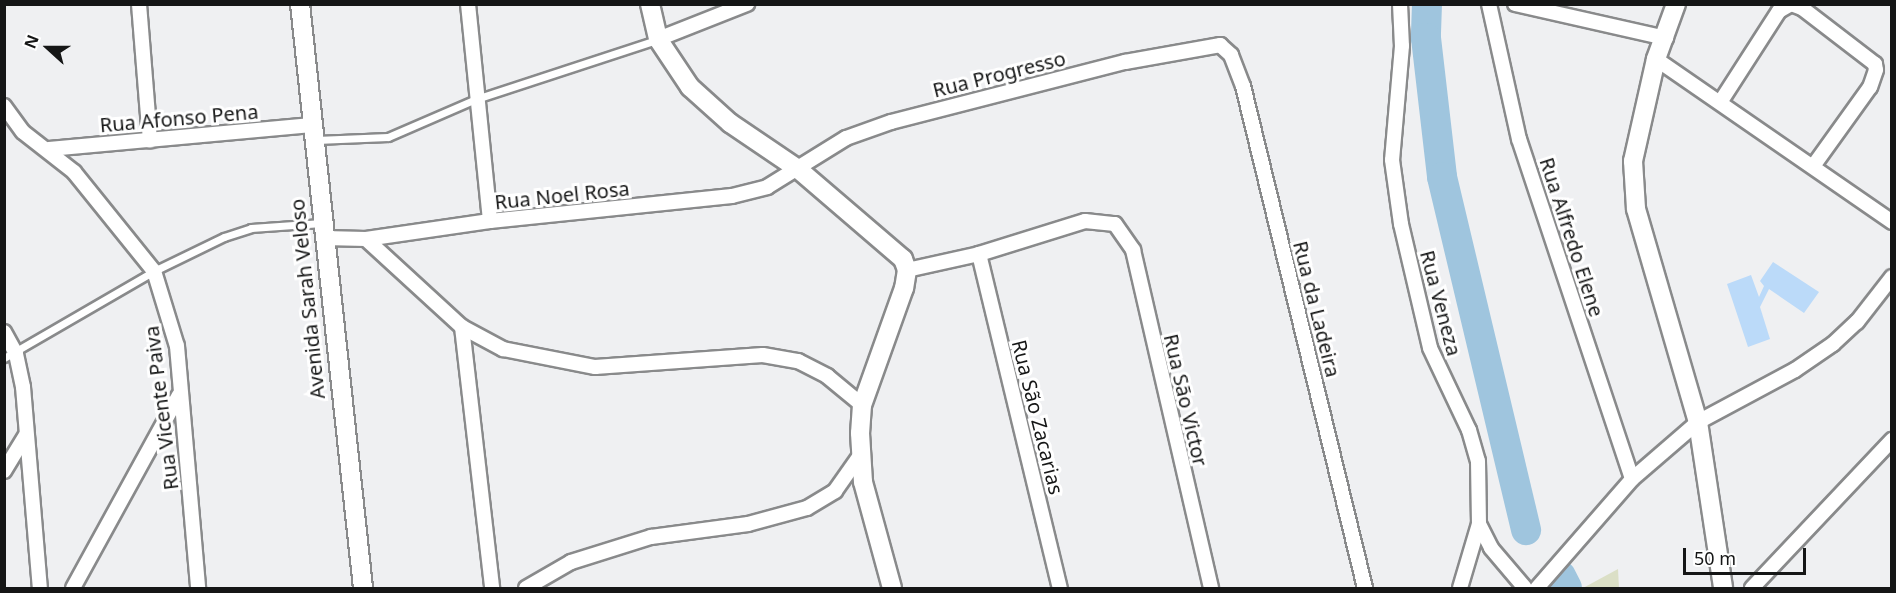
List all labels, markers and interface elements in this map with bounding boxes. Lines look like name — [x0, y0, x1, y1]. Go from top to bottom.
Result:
north arrow — [18, 18, 78, 78]
text: N — [19, 32, 44, 52]
street label: Rua Progresso — [930, 46, 1068, 102]
street label: Rua Afonso Pena — [99, 99, 259, 137]
street label: Rua Alfredo Elene — [1535, 154, 1609, 320]
street label: Rua Noel Rosa — [493, 176, 631, 214]
street label: Avenida Sarah Veloso — [285, 198, 329, 400]
street label: Rua da Ladeira — [1288, 238, 1346, 380]
street label: Rua Veneza — [1415, 248, 1467, 358]
street label: Rua Vicente Paiva — [139, 325, 183, 491]
street label: Rua São Victor — [1159, 332, 1213, 468]
street label: Rua São Zacarias — [1007, 337, 1069, 497]
scale bar — [1686, 536, 1809, 574]
text: 50 m — [1694, 546, 1736, 570]

